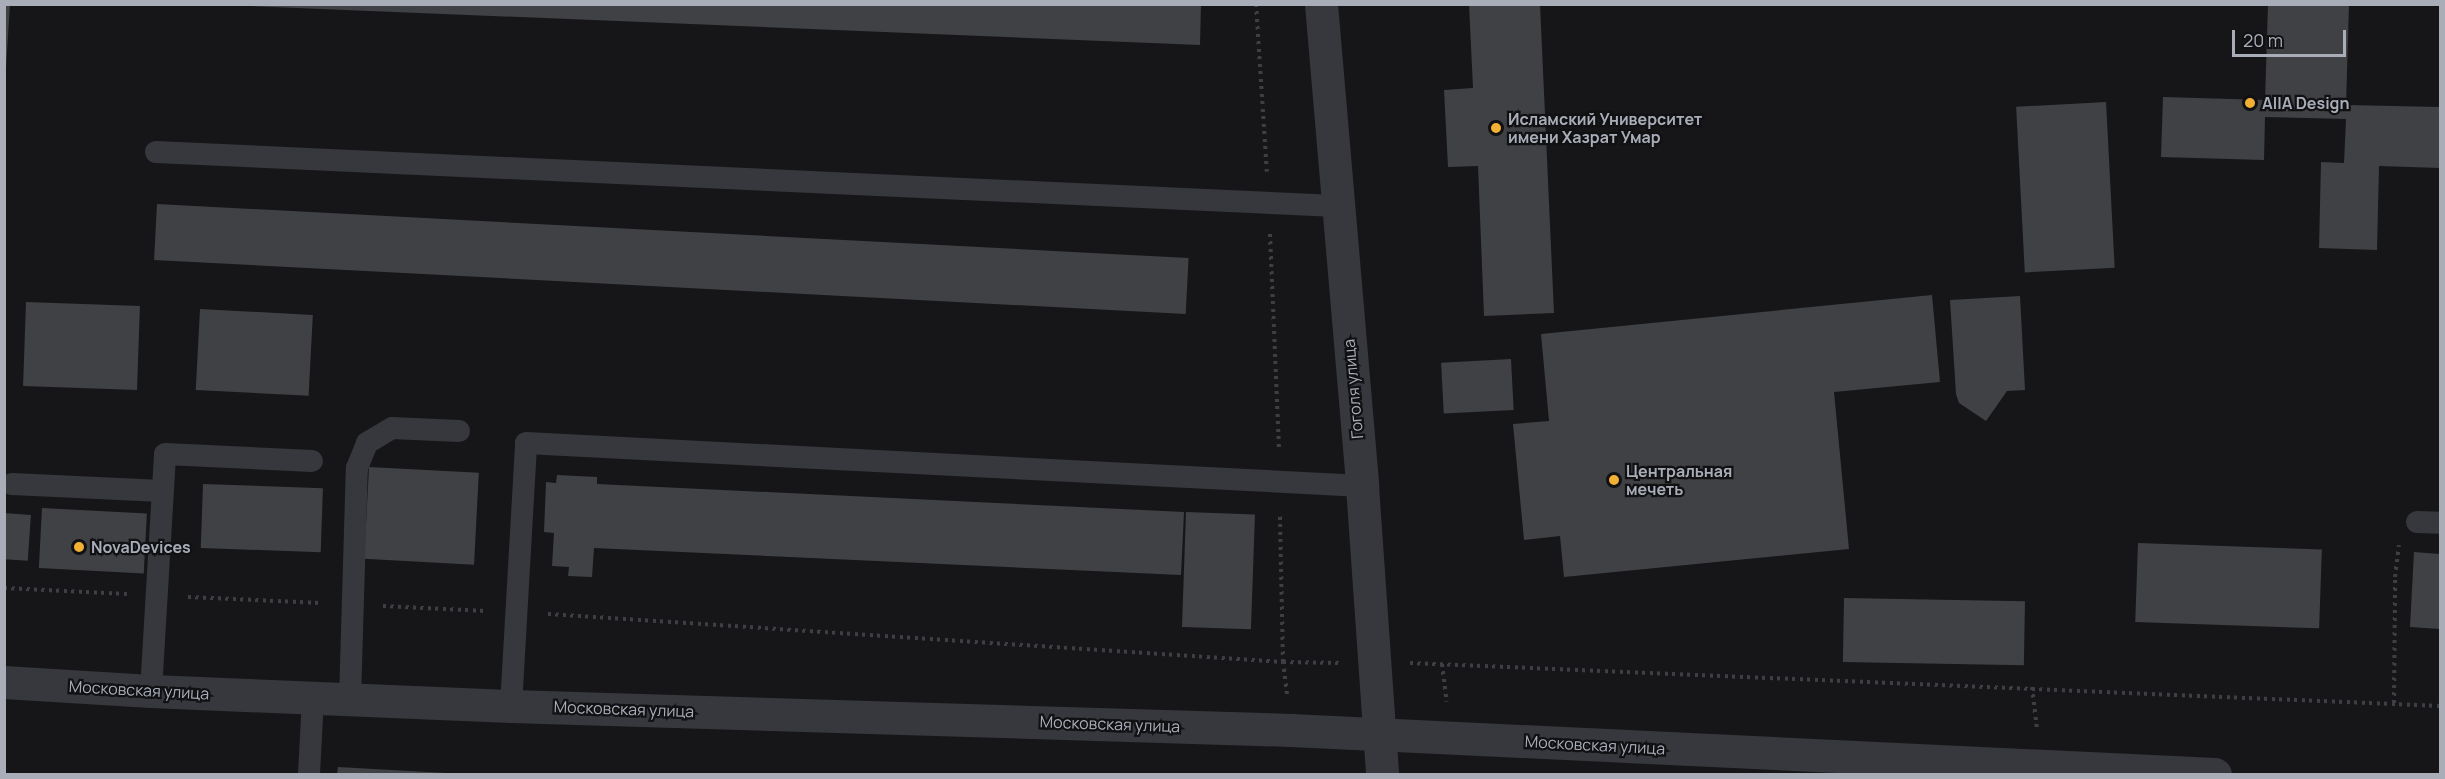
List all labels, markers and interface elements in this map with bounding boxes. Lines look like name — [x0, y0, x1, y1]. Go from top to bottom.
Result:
scale bar — [2235, 18, 2349, 56]
text: 20 m — [2243, 28, 2283, 52]
place label: AllA Design — [2262, 93, 2349, 113]
marker: AllA Design — [2243, 96, 2257, 110]
place label: Исламский Университет имени Хазрат Умар — [1508, 109, 1702, 147]
marker: Исламский Университет имени Хазрат Умар — [1489, 121, 1503, 135]
street label: Гоголя улица — [1339, 338, 1367, 440]
place label: Центральная мечеть — [1626, 461, 1732, 499]
marker: Центральная мечеть — [1607, 473, 1621, 487]
place label: NovaDevices — [91, 537, 191, 557]
marker: NovaDevices — [72, 540, 86, 554]
street label: Московская улица — [68, 677, 210, 703]
street label: Московская улица — [553, 697, 695, 721]
street label: Московская улица — [1039, 712, 1181, 736]
street label: Московская улица — [1524, 732, 1666, 758]

